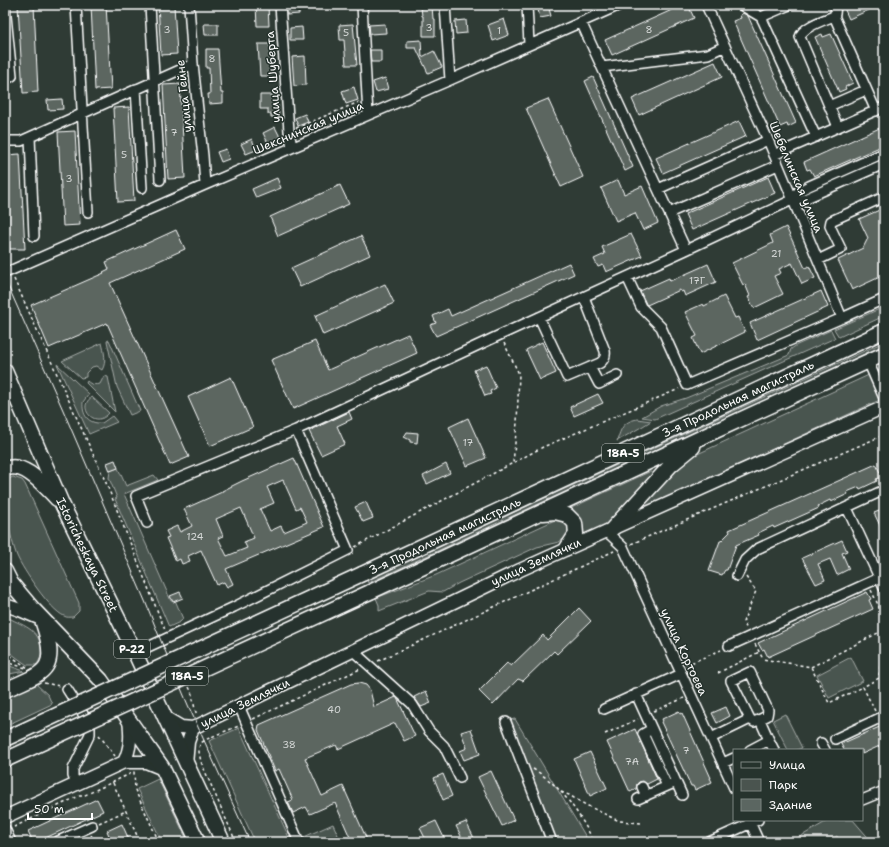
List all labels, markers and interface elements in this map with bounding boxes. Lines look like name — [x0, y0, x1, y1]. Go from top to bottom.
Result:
house number: 3 — [426, 21, 433, 34]
house number: 3 — [164, 23, 171, 36]
house number: 8 — [646, 23, 653, 36]
house number: 1 — [497, 24, 501, 37]
house number: 5 — [343, 26, 349, 39]
street label: улица Шуберта — [262, 30, 284, 123]
house number: 8 — [209, 52, 216, 65]
street label: улица Гейне — [172, 59, 196, 133]
street label: Шекснинская улица — [250, 97, 366, 158]
street label: Шебелинская улица — [765, 119, 827, 236]
house number: 7 — [171, 126, 178, 139]
house number: 5 — [121, 148, 127, 161]
house number: 3 — [66, 172, 73, 185]
house number: 21 — [771, 247, 781, 260]
house number: 17Г — [689, 274, 706, 287]
street label: 3-я Продольная магистраль — [659, 357, 817, 441]
house number: 17 — [463, 436, 473, 449]
road number: 18А-5 — [602, 444, 644, 462]
street label: 3-я Продольная магистраль — [366, 494, 524, 578]
street label: Istoricheskaya Street — [52, 495, 122, 615]
house number: 124 — [186, 530, 204, 543]
street label: улица Землячки — [489, 534, 584, 590]
street label: улица Кортоева — [657, 606, 711, 699]
road number: Р-22 — [114, 640, 150, 658]
road number: 18А-5 — [166, 667, 208, 685]
street label: улица Землячки — [198, 674, 292, 732]
house number: 40 — [327, 703, 341, 716]
house number: 38 — [282, 738, 296, 751]
house number: 7 — [683, 744, 690, 757]
legend — [733, 749, 863, 821]
house number: 7А — [625, 755, 639, 768]
text: Улица — [769, 757, 806, 773]
text: Парк — [769, 777, 798, 793]
scale bar — [28, 795, 92, 821]
text: Здание — [769, 797, 813, 813]
text: 50 m — [34, 801, 64, 817]

